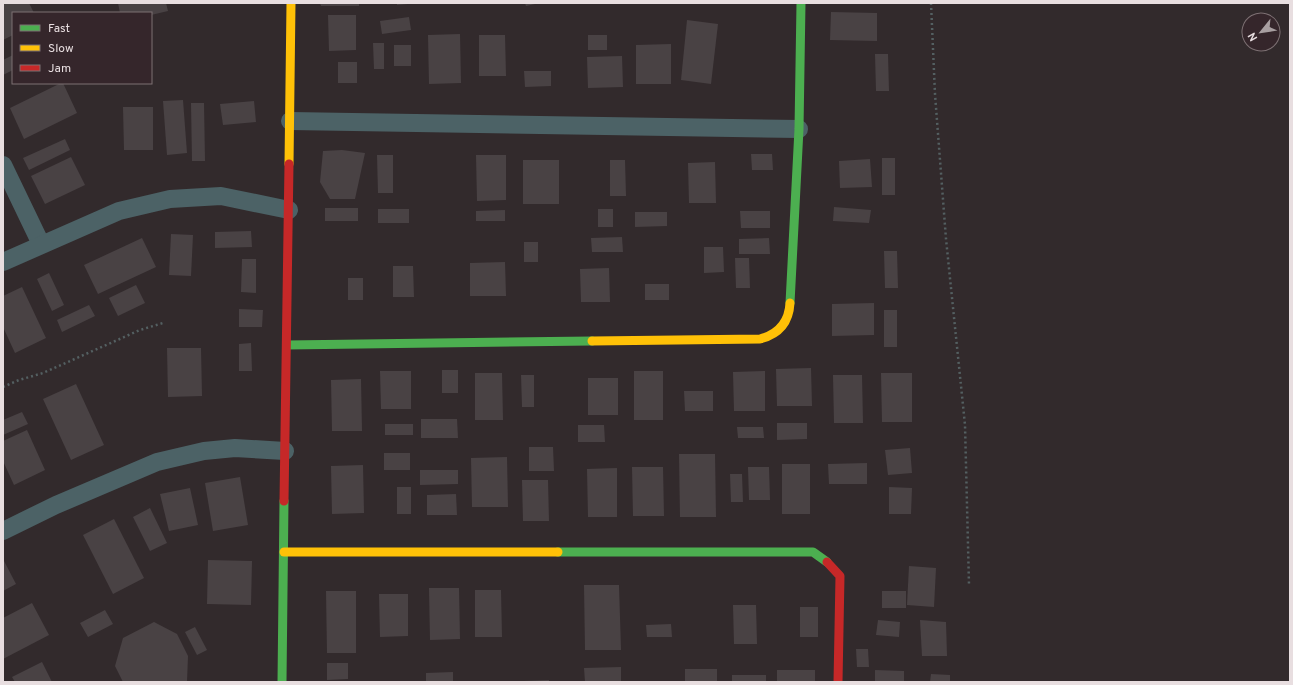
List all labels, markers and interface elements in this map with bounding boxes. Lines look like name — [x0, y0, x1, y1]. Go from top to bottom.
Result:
legend — [12, 12, 152, 84]
north arrow — [1241, 12, 1281, 52]
text: Fast — [48, 21, 70, 37]
text: N — [1245, 30, 1261, 43]
text: Slow — [48, 41, 74, 57]
text: Jam — [48, 61, 71, 77]

